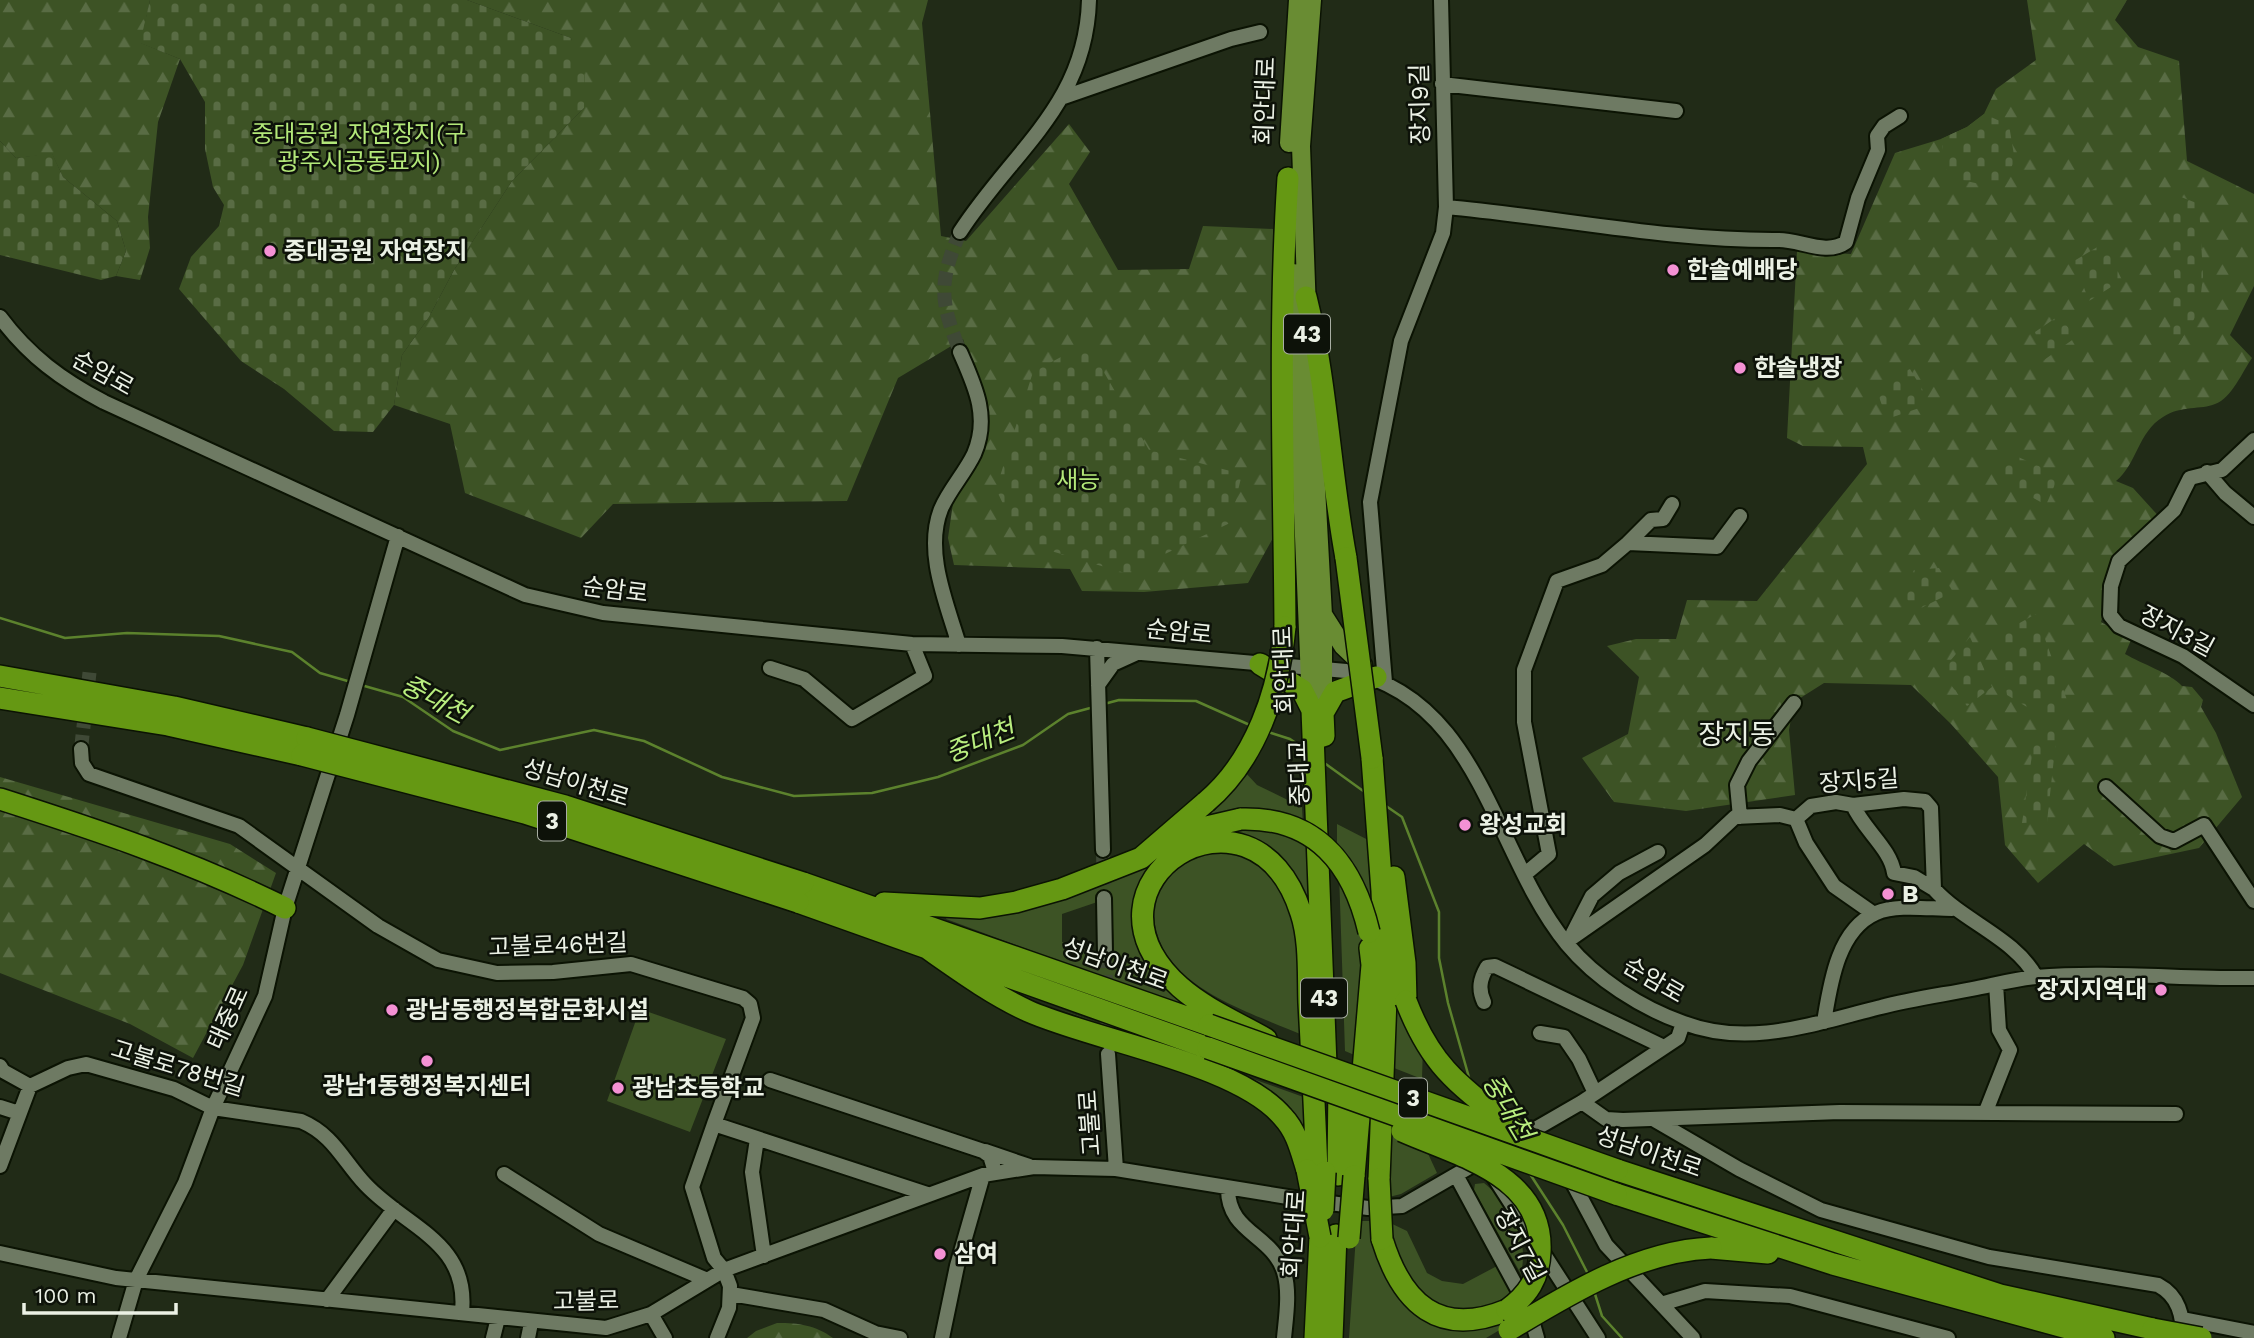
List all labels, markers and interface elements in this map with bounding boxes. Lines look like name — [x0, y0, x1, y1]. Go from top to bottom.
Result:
street label: 회안대로 — [1249, 56, 1281, 146]
street label: 장지9길 — [1405, 63, 1435, 145]
park label: 중대공원 자연장지(구 광주시공동묘지) — [251, 120, 467, 176]
place label: 중대공원 자연장지 — [284, 237, 468, 265]
marker: 중대공원 자연장지 — [262, 243, 278, 259]
place label: 한솔예배당 — [1687, 256, 1797, 284]
marker: 한솔예배당 — [1665, 262, 1681, 278]
road number: 43 — [1284, 314, 1330, 354]
street label: 순암로 — [67, 345, 139, 401]
place label: 한솔냉장 — [1754, 354, 1842, 382]
marker: 한솔냉장 — [1732, 360, 1748, 376]
park label: 새능 — [1056, 466, 1100, 494]
street label: 순암로 — [580, 572, 650, 608]
street label: 장지3길 — [2135, 600, 2219, 662]
street label: 순암로 — [1145, 615, 1213, 649]
street label: 회안대로 — [1268, 625, 1300, 715]
water label: 중대천 — [396, 669, 476, 731]
water label: 중대천 — [941, 712, 1022, 768]
district label: 장지동 — [1698, 718, 1776, 751]
street label: 중대교 — [1284, 739, 1314, 807]
street label: 성남이천로 — [519, 753, 633, 813]
street label: 장지5길 — [1818, 764, 1900, 798]
road number: 3 — [538, 802, 566, 841]
place label: 왕성교회 — [1479, 811, 1567, 839]
marker: 왕성교회 — [1457, 817, 1473, 833]
place label: B — [1902, 880, 1918, 908]
marker: B — [1880, 886, 1896, 902]
street label: 고불로46번길 — [488, 929, 628, 961]
street label: 성남이천로 — [1058, 932, 1172, 996]
street label: 순암로 — [1618, 951, 1690, 1009]
place label: 장지지역대 — [2037, 976, 2147, 1004]
road number: 43 — [1301, 979, 1347, 1018]
street label: 태중로 — [202, 982, 254, 1054]
marker: 장지지역대 — [2153, 982, 2169, 998]
place label: 광남동행정복합문화시설 — [406, 996, 649, 1024]
marker: 광남동행정복합문화시설 — [384, 1002, 400, 1018]
street label: 고불로78번길 — [108, 1034, 248, 1102]
marker: 광남1동행정복지센터 — [419, 1053, 435, 1069]
water label: 중대천 — [1477, 1069, 1541, 1148]
place label: 광남1동행정복지센터 — [322, 1072, 532, 1100]
place label: 광남초등학교 — [632, 1074, 764, 1102]
road number: 3 — [1399, 1078, 1427, 1118]
marker: 광남초등학교 — [610, 1080, 626, 1096]
street label: 고불로 — [1074, 1089, 1106, 1157]
street label: 성남이천로 — [1592, 1121, 1706, 1183]
street label: 회안대로 — [1277, 1189, 1311, 1279]
street label: 장지7길 — [1489, 1203, 1551, 1287]
place label: 삼여 — [954, 1240, 998, 1268]
marker: 삼여 — [932, 1246, 948, 1262]
scale bar — [24, 1272, 177, 1316]
text: 100 m — [35, 1283, 97, 1308]
street label: 고불로 — [553, 1286, 619, 1316]

